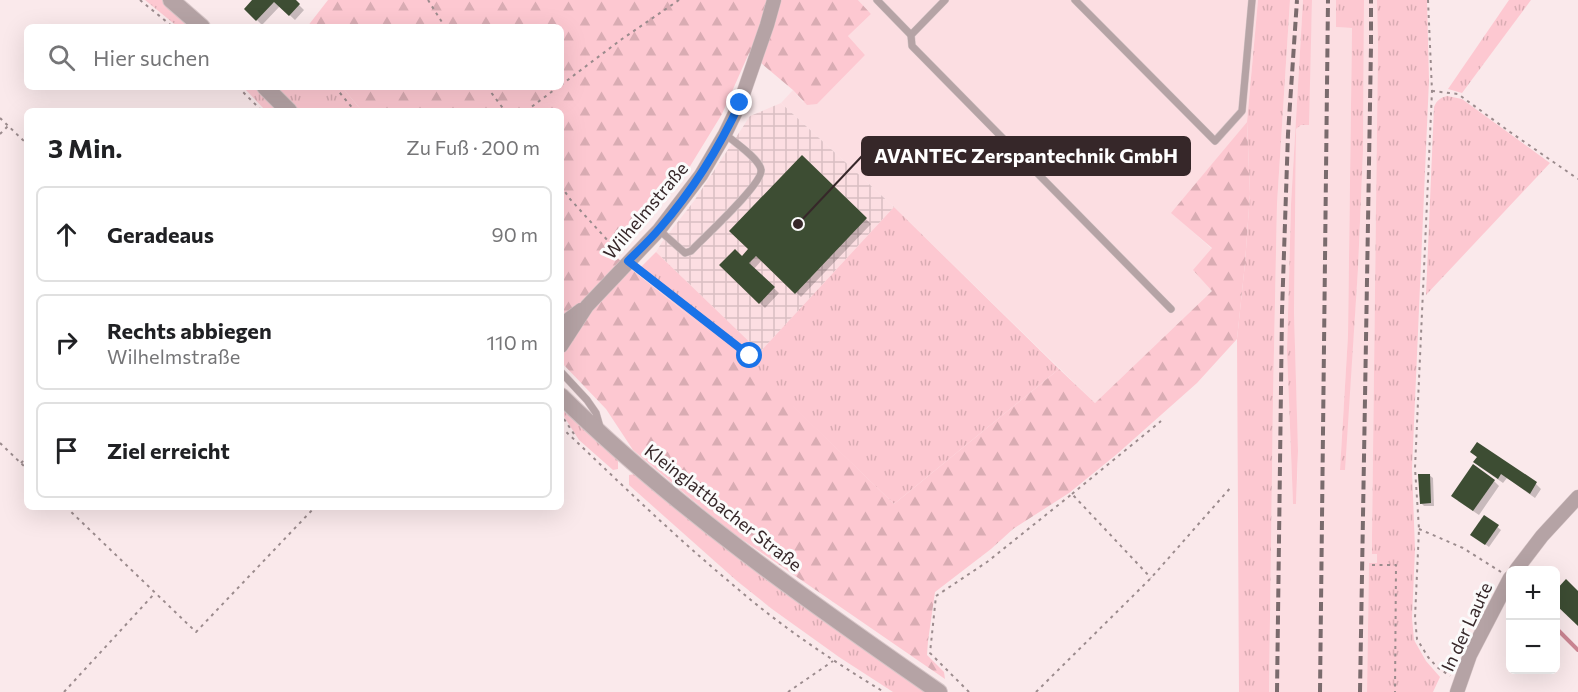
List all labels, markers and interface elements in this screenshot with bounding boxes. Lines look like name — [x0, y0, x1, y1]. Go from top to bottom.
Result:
search box — [24, 24, 564, 90]
icon: search — [45, 41, 78, 74]
text: Hier suchen — [93, 44, 210, 71]
route end — [726, 89, 752, 115]
text: 3 Min. — [48, 132, 122, 163]
text: Zu Fuß · 200 m — [406, 135, 540, 159]
callout: AVANTEC Zerspantechnik GmbH — [862, 137, 1190, 175]
text: AVANTEC Zerspantechnik GmbH — [874, 143, 1178, 167]
street label: Wilhelmstraße — [598, 157, 692, 263]
icon: ahead — [50, 218, 83, 251]
text: Geradeaus — [107, 221, 214, 248]
text: 90 m — [492, 222, 538, 246]
text: Rechts abbiegen — [107, 317, 272, 344]
icon: right — [50, 326, 83, 359]
text: 110 m — [487, 330, 538, 354]
route start — [736, 342, 762, 368]
text: Wilhelmstraße — [107, 344, 240, 368]
icon: arrive — [50, 434, 83, 467]
text: Ziel erreicht — [107, 437, 230, 464]
street label: Kleinglattbacher Straße — [641, 439, 807, 575]
map controls — [1506, 566, 1560, 674]
button: + — [1506, 566, 1560, 620]
street label: In der Laute — [1436, 578, 1496, 675]
button: − — [1506, 620, 1560, 674]

